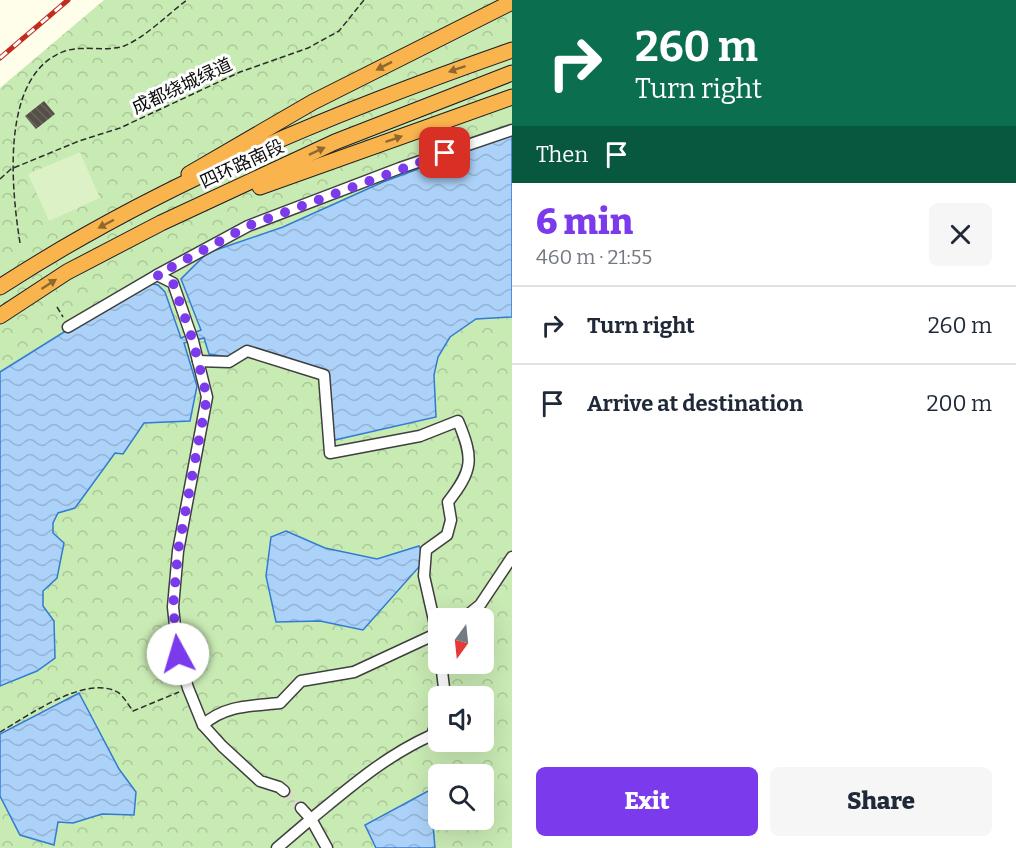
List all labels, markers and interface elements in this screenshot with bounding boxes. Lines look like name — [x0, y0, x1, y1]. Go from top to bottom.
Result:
text: 260 m — [635, 22, 758, 72]
icon: right — [536, 24, 614, 102]
street label: 成都绕城绿道 — [128, 53, 236, 119]
one-way arrow — [376, 61, 393, 70]
one-way arrow — [448, 65, 466, 75]
text: Turn right — [635, 73, 762, 105]
pin — [419, 127, 470, 178]
one-way arrow — [385, 133, 403, 143]
street label: 四环路南段 — [197, 135, 287, 193]
icon: arrive — [428, 136, 461, 169]
icon: arrive — [600, 138, 633, 171]
text: Then — [536, 141, 588, 168]
one-way arrow — [309, 146, 326, 155]
text: 6 min — [536, 200, 633, 244]
button: close — [929, 203, 992, 266]
one-way arrow — [97, 219, 114, 229]
text: 460 m · 21:55 — [536, 245, 652, 269]
one-way arrow — [41, 279, 57, 290]
icon: right — [536, 309, 569, 342]
text: Turn right — [587, 312, 695, 339]
text: 260 m — [928, 312, 992, 339]
icon: arrive — [536, 387, 569, 420]
text: Arrive at destination — [587, 390, 803, 417]
text: 200 m — [926, 390, 992, 417]
north arrow — [428, 608, 494, 674]
map controls — [428, 608, 494, 830]
position arrow — [146, 622, 210, 686]
button: sound — [428, 686, 494, 752]
button: search — [428, 764, 494, 830]
button: Exit — [536, 767, 758, 836]
button: Share — [770, 767, 992, 836]

